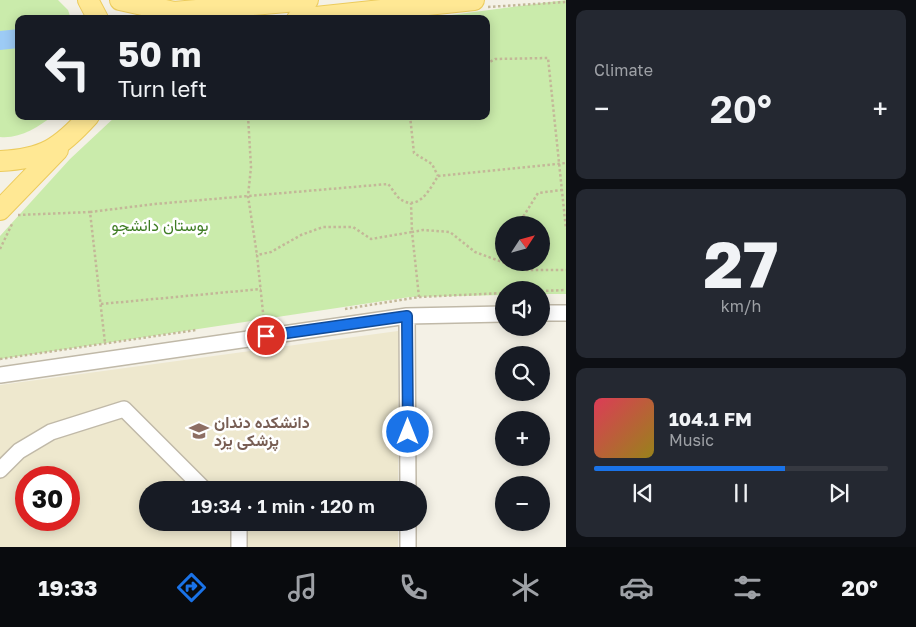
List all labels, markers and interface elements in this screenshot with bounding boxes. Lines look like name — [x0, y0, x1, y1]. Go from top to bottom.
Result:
text: 50 m — [118, 33, 201, 75]
icon: left — [35, 35, 100, 100]
text: Climate — [594, 60, 653, 80]
text: Turn left — [118, 75, 207, 102]
text: 20° — [710, 86, 772, 131]
text: − — [594, 92, 609, 125]
text: + — [873, 92, 888, 125]
park label: بوستان دانشجو — [111, 215, 209, 236]
north arrow — [495, 216, 550, 271]
map controls — [495, 216, 550, 531]
text: 27 — [703, 224, 779, 302]
button: sound — [495, 281, 550, 336]
text: km/h — [721, 296, 761, 316]
pin — [245, 315, 287, 357]
icon: arrive — [252, 322, 280, 350]
button: search — [495, 346, 550, 401]
position arrow — [381, 405, 433, 457]
text: 104.1 FM — [669, 407, 752, 430]
button: + — [495, 411, 550, 466]
place label: دانشکده دندان پزشکی یزد — [214, 412, 310, 452]
school or university icon: دانشکده دندان پزشکی یزد — [188, 420, 210, 442]
text: Music — [669, 430, 714, 450]
speed limit sign: 30 — [15, 466, 80, 531]
button: − — [495, 476, 550, 531]
icon: previous — [629, 479, 657, 507]
icon: pause — [727, 479, 755, 507]
icon: next — [825, 479, 853, 507]
text: 19:34 · 1 min · 120 m — [191, 494, 375, 517]
icon: directions — [174, 570, 209, 605]
icon: music — [285, 570, 320, 605]
icon: phone — [396, 570, 431, 605]
icon: climate — [508, 570, 543, 605]
icon: car — [619, 570, 654, 605]
icon: filters — [730, 570, 765, 605]
text: 19:33 — [38, 574, 97, 601]
text: 20° — [842, 574, 878, 601]

